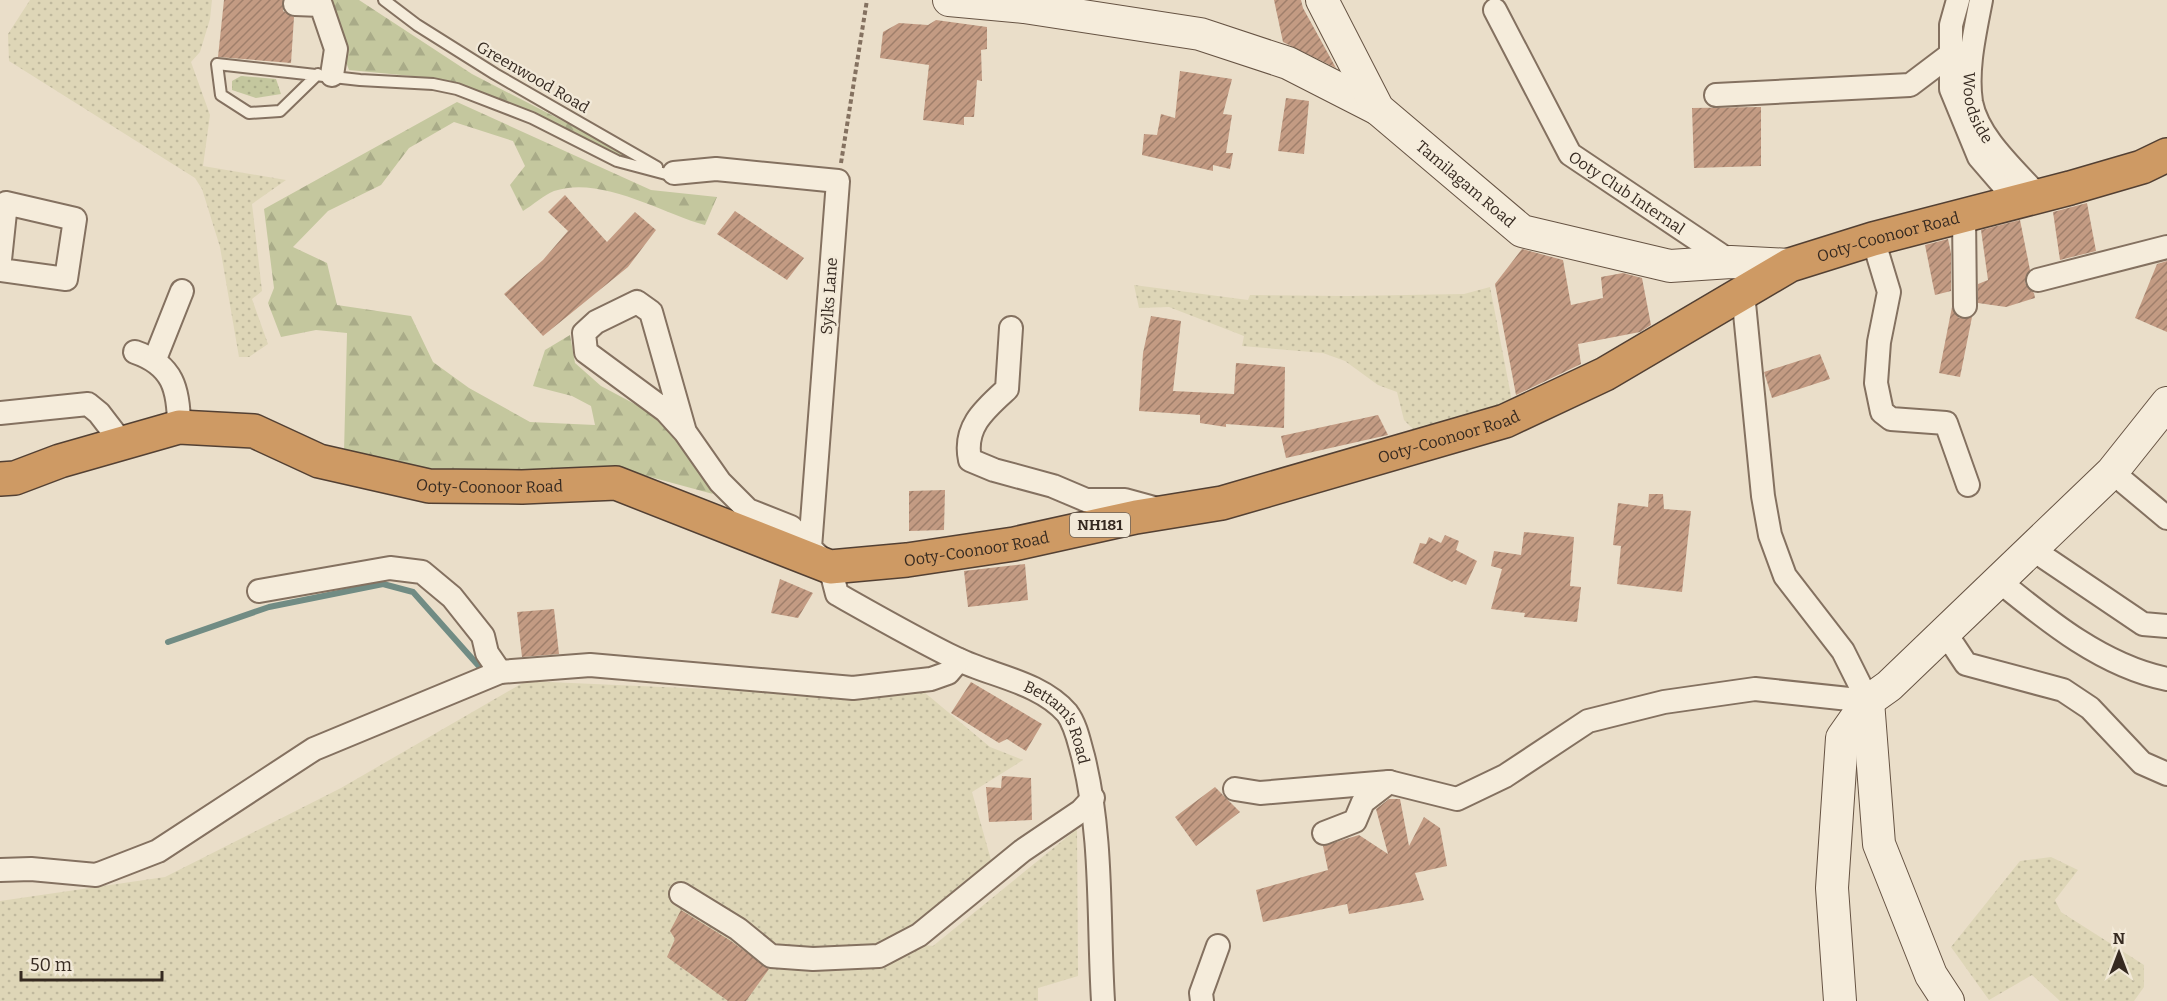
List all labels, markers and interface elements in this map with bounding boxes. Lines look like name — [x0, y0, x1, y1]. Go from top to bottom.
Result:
street label: Greenwood Road — [473, 37, 593, 117]
street label: Woodside — [1960, 72, 1997, 147]
street label: Tamilagam Road — [1413, 136, 1520, 231]
street label: Ooty Club Internal — [1565, 147, 1689, 238]
street label: Ooty-Coonoor Road — [1814, 207, 1962, 266]
street label: Sylks Lane — [817, 257, 841, 335]
street label: Ooty-Coonoor Road — [1375, 406, 1523, 467]
street label: Ooty-Coonoor Road — [414, 474, 564, 497]
road number: NH181 — [1070, 513, 1130, 537]
street label: Ooty-Coonoor Road — [902, 527, 1051, 570]
street label: Bettam's Road — [1021, 676, 1094, 766]
north arrow — [2089, 923, 2149, 983]
text: N — [2113, 929, 2125, 948]
scale bar — [21, 944, 162, 982]
text: 50 m — [30, 954, 72, 976]

